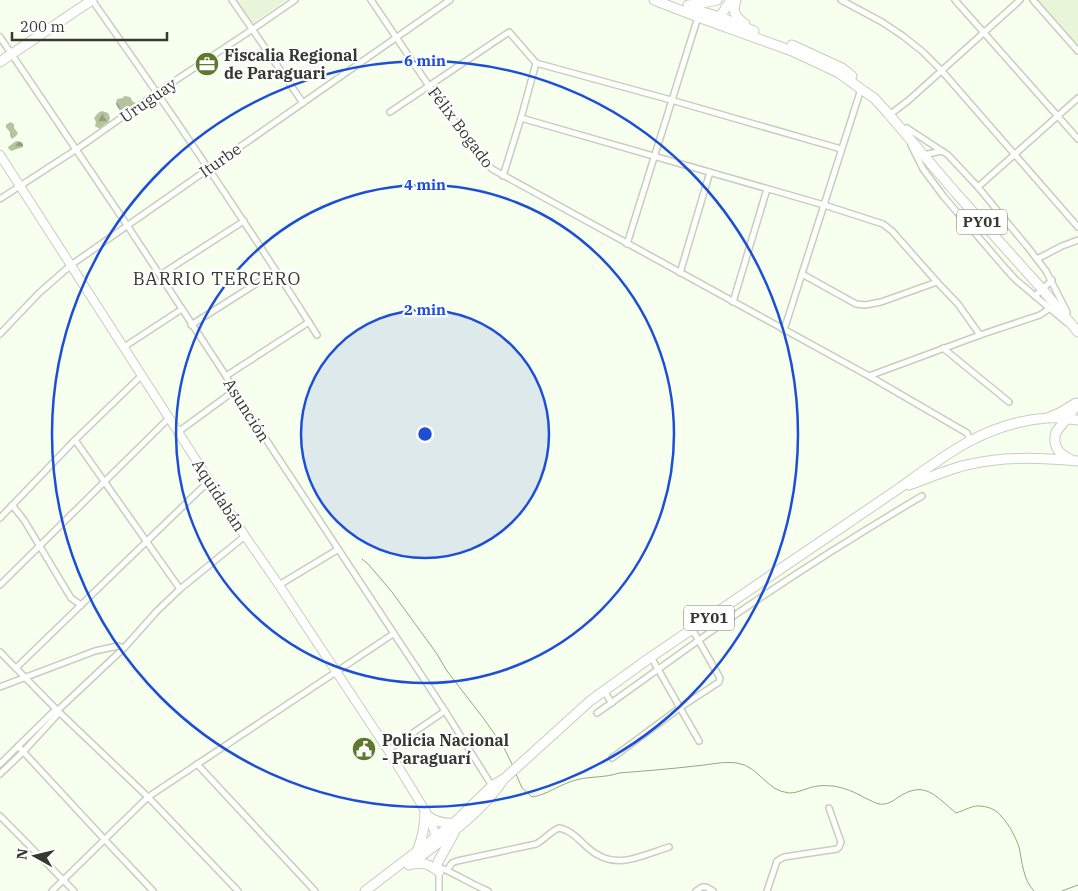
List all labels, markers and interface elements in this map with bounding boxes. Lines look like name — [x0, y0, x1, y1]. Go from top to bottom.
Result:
scale bar — [12, 10, 168, 42]
text: 200 m — [20, 17, 65, 36]
place label: Fiscalia Regional de Paraguari — [224, 45, 358, 83]
office icon: Fiscalia Regional de Paraguari — [194, 51, 220, 77]
text: 6 min — [404, 51, 446, 70]
street label: Uruguay — [116, 73, 181, 127]
street label: Félix Bogado — [424, 82, 498, 172]
street label: Iturbe — [195, 138, 245, 182]
text: 4 min — [404, 175, 446, 194]
road number: PY01 — [957, 210, 1007, 234]
district label: BARRIO TERCERO — [133, 267, 301, 290]
text: 2 min — [404, 300, 446, 319]
street label: Asunción — [220, 374, 274, 446]
centre of rings — [416, 425, 434, 443]
street label: Aquidabán — [188, 455, 250, 535]
road number: PY01 — [684, 606, 734, 630]
place label: Policia Nacional - Paraguarí — [382, 730, 509, 768]
public building icon: Policia Nacional - Paraguarí — [351, 736, 377, 762]
north arrow — [10, 831, 60, 881]
text: N — [12, 847, 32, 861]

